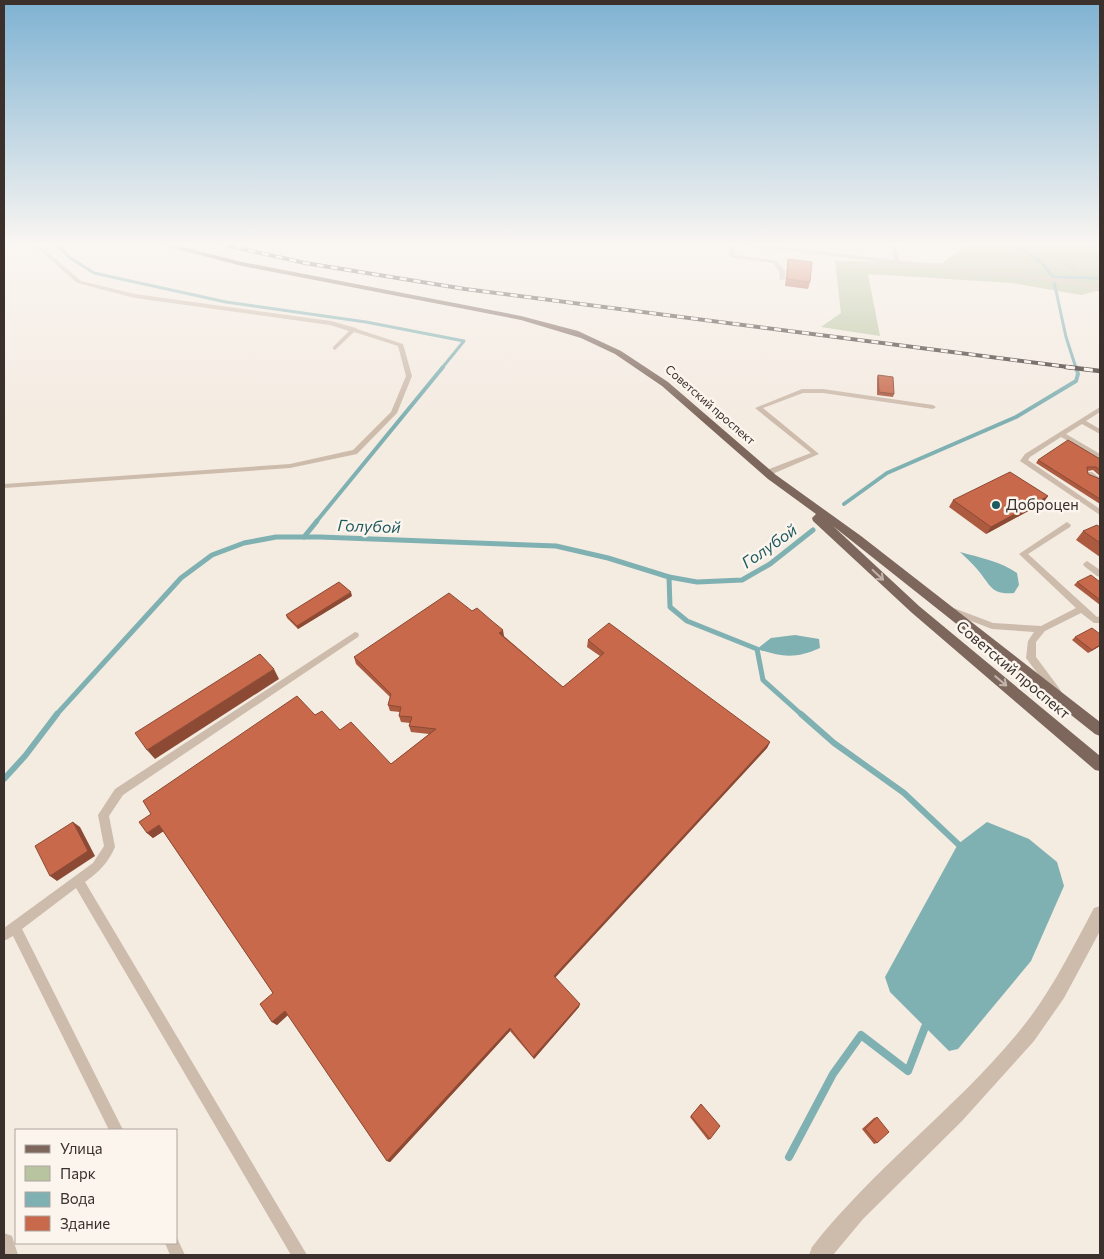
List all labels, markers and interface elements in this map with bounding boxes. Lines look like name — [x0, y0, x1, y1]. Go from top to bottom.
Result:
street label: Советский проспект — [663, 361, 759, 447]
place label: Доброцен — [1006, 495, 1079, 513]
marker: Доброцен — [990, 499, 1002, 511]
water label: Голубой — [337, 515, 401, 536]
water label: Голубой — [737, 520, 800, 572]
one-way arrow — [872, 569, 884, 581]
street label: Советский проспект — [953, 616, 1074, 722]
one-way arrow — [994, 676, 1007, 687]
legend — [15, 1129, 178, 1244]
text: Улица — [60, 1139, 102, 1157]
text: Парк — [60, 1164, 96, 1182]
text: Вода — [60, 1189, 95, 1207]
text: Здание — [60, 1214, 110, 1232]

